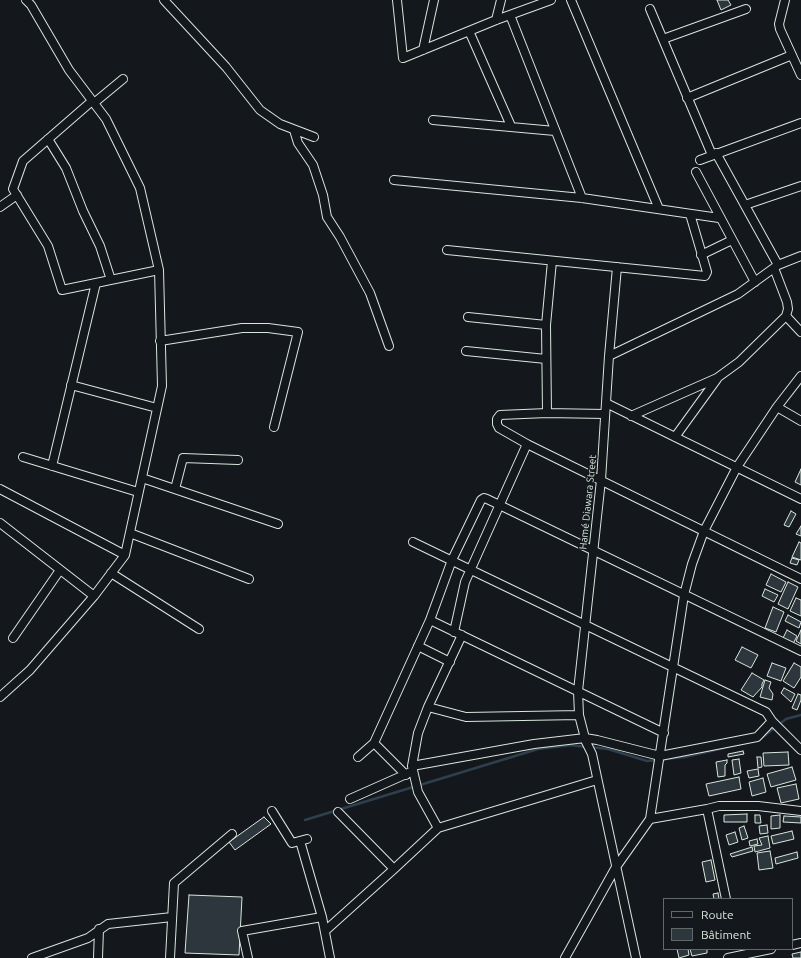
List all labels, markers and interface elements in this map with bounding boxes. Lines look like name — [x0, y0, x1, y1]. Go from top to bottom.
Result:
street label: Hamé Diawara Street — [577, 454, 599, 550]
legend — [663, 898, 793, 950]
text: Route — [701, 908, 734, 921]
text: Bâtiment — [701, 928, 751, 941]

